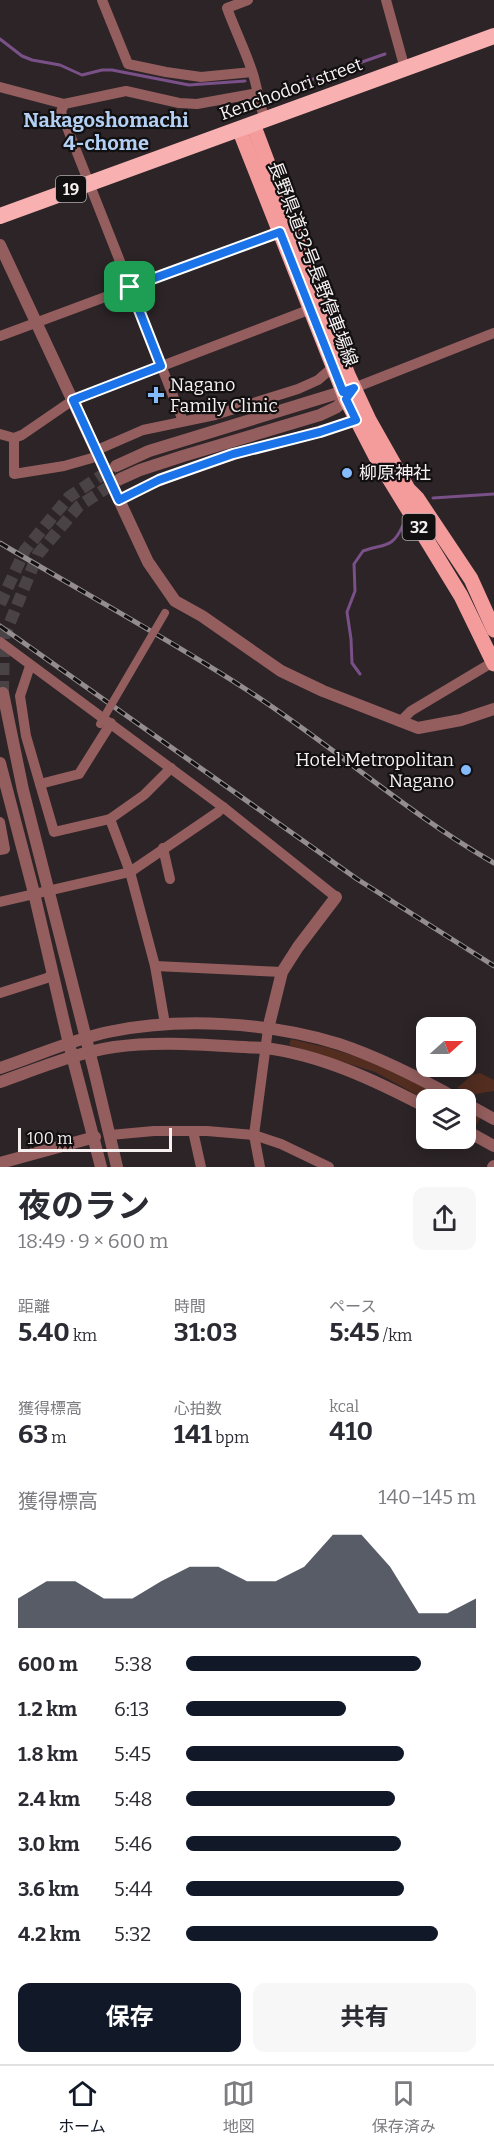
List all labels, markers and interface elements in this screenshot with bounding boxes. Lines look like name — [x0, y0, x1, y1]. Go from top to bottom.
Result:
street label: Kenchodori street — [217, 53, 366, 125]
district label: Nakagoshomachi 4-chome — [23, 108, 189, 155]
street label: 長野県道32号長野停車場線 — [264, 158, 362, 370]
road number: 19 — [56, 176, 86, 202]
pin — [104, 261, 155, 312]
icon: arrive — [113, 270, 146, 303]
place label: Nagano Family Clinic — [170, 374, 278, 417]
marker: Nagano Family Clinic — [147, 386, 165, 404]
place label: 柳原神社 — [359, 462, 431, 484]
marker: 柳原神社 — [340, 466, 354, 480]
road number: 32 — [402, 514, 436, 540]
place label: Hotel Metropolitan Nagano — [296, 749, 455, 792]
marker: Hotel Metropolitan Nagano — [459, 763, 473, 777]
north arrow — [416, 1017, 476, 1077]
map controls — [416, 1017, 476, 1149]
button: layers — [416, 1089, 476, 1149]
scale bar — [18, 1125, 172, 1152]
text: 100 m — [27, 1129, 72, 1148]
text: 夜のラン — [18, 1186, 150, 1226]
button: share — [413, 1187, 476, 1250]
text: 18:49 · 9 × 600 m — [18, 1229, 168, 1253]
text: 距離 — [18, 1297, 50, 1316]
text: 時間 — [174, 1297, 206, 1316]
text: ペース — [329, 1297, 377, 1316]
text: 5.40 — [18, 1317, 70, 1348]
text: 31:03 — [174, 1317, 237, 1348]
text: 5:45 — [329, 1317, 380, 1348]
text: km — [70, 1326, 97, 1345]
text: /km — [380, 1326, 412, 1345]
text: kcal — [329, 1397, 359, 1416]
text: 獲得標高 — [18, 1399, 82, 1418]
text: 心拍数 — [174, 1399, 222, 1418]
text: 410 — [329, 1416, 373, 1447]
text: 63 — [18, 1419, 48, 1450]
text: 141 — [174, 1419, 212, 1450]
text: m — [48, 1428, 67, 1447]
text: bpm — [212, 1428, 249, 1447]
text: 140–145 m — [378, 1485, 476, 1509]
text: 獲得標高 — [18, 1489, 98, 1513]
text: 600 m — [18, 1652, 78, 1676]
text: 5:38 — [114, 1652, 152, 1676]
text: 1.2 km — [18, 1697, 77, 1721]
text: 6:13 — [114, 1697, 149, 1721]
text: 1.8 km — [18, 1742, 78, 1766]
text: 5:45 — [114, 1742, 151, 1766]
text: 2.4 km — [18, 1787, 80, 1811]
text: 5:48 — [114, 1787, 153, 1811]
text: 3.0 km — [18, 1832, 80, 1856]
text: 5:46 — [114, 1832, 152, 1856]
text: 3.6 km — [18, 1877, 79, 1901]
text: 5:44 — [114, 1877, 152, 1901]
text: 4.2 km — [18, 1922, 80, 1946]
text: 5:32 — [114, 1922, 151, 1946]
button: 保存 — [18, 1983, 241, 2052]
button: 共有 — [253, 1983, 476, 2052]
tab: ホーム — [58, 2077, 106, 2137]
tab: 地図 — [222, 2077, 255, 2137]
tab: 保存済み — [372, 2077, 436, 2137]

